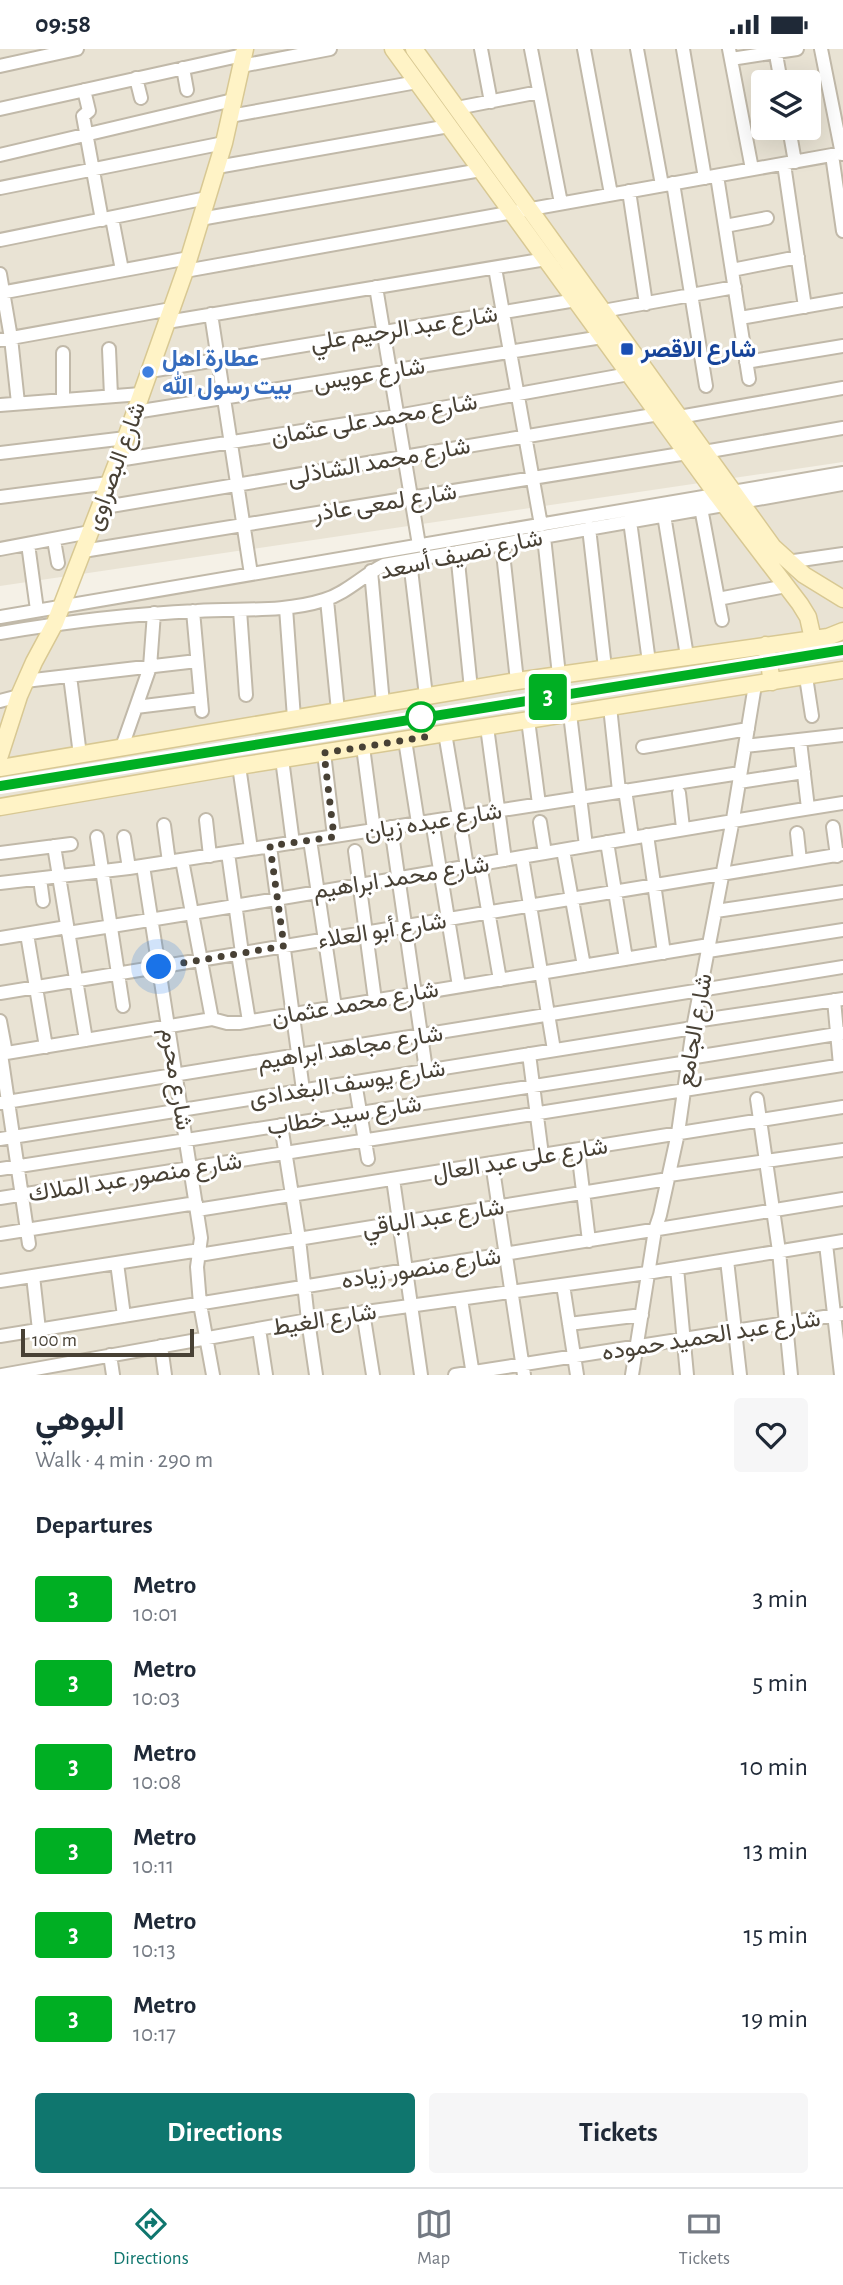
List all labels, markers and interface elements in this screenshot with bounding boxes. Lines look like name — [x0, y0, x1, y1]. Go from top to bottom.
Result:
text: 09:58 — [35, 11, 91, 37]
map controls — [751, 70, 821, 140]
button: layers — [751, 70, 821, 140]
street label: شارع عبد الرحيم علي — [309, 302, 500, 362]
place label: شارع الاقصر — [640, 338, 756, 365]
marker: شارع الاقصر — [619, 341, 635, 357]
place label: عطارة اهل بيت رسول الله — [162, 347, 292, 401]
street label: شارع عويس — [312, 354, 427, 399]
marker: عطارة اهل بيت رسول الله — [140, 364, 156, 380]
street label: شارع محمد على عثمان — [269, 390, 480, 453]
street label: شارع البصراوى — [82, 399, 153, 535]
street label: شارع محمد الشاذلى — [286, 434, 473, 493]
street label: شارع لمعى عاذر — [311, 480, 459, 529]
street label: شارع نصيف أسعد — [377, 523, 545, 587]
line badge: 3 — [525, 674, 571, 720]
text: 3 — [543, 685, 553, 709]
unlabelled marker — [406, 702, 436, 732]
street label: شارع عبده زيان — [363, 799, 504, 848]
street label: شارع محمد ابراهيم — [311, 852, 492, 907]
street label: شارع أبو العلاء — [316, 906, 449, 956]
your location — [141, 949, 176, 984]
street label: شارع الجامع — [673, 972, 721, 1089]
street label: شارع محمد عثمان — [270, 977, 441, 1033]
street label: شارع مجاهد ابراهيم — [256, 1021, 445, 1077]
street label: شارع محرم — [153, 1026, 196, 1132]
street label: شارع يوسف البغدادى — [247, 1057, 447, 1114]
street label: شارع سيد خطاب — [265, 1092, 424, 1143]
street label: شارع على عبد العال — [431, 1134, 610, 1189]
street label: شارع منصور عبد الملاك — [27, 1149, 244, 1210]
street label: شارع عبد الباقي — [360, 1195, 507, 1247]
street label: شارع منصور زياده — [340, 1245, 503, 1296]
street label: شارع الغيط — [270, 1300, 379, 1343]
street label: شارع عبد الحميد حموده — [600, 1307, 823, 1368]
scale bar — [21, 1326, 194, 1358]
text: 100 m — [32, 1331, 77, 1350]
button: heart — [734, 1398, 808, 1472]
text: البوهي — [35, 1404, 125, 1437]
text: Walk · 4 min · 290 m — [35, 1449, 213, 1472]
text: Departures — [35, 1512, 153, 1538]
text: Metro — [133, 1572, 196, 1598]
text: 3 min — [752, 1586, 808, 1612]
text: 3 — [68, 1587, 79, 1611]
text: 10:01 — [133, 1603, 178, 1626]
text: Metro — [133, 1656, 196, 1682]
text: 5 min — [752, 1670, 808, 1696]
text: 3 — [68, 1671, 79, 1695]
text: 10:03 — [133, 1687, 180, 1710]
text: Metro — [133, 1740, 196, 1766]
text: 10 min — [741, 1754, 808, 1780]
text: 3 — [68, 1755, 79, 1779]
text: 10:08 — [133, 1771, 181, 1794]
text: Metro — [133, 1824, 196, 1850]
text: 13 min — [744, 1838, 808, 1864]
text: 3 — [68, 1839, 79, 1863]
text: 10:11 — [133, 1855, 174, 1878]
text: Metro — [133, 1908, 196, 1934]
text: 15 min — [743, 1922, 808, 1948]
text: 3 — [68, 1923, 79, 1947]
text: 10:13 — [133, 1939, 176, 1962]
text: Metro — [133, 1992, 196, 2018]
text: 19 min — [742, 2006, 808, 2032]
text: 3 — [68, 2007, 79, 2031]
text: 10:17 — [133, 2023, 176, 2046]
button: Directions — [35, 2093, 415, 2173]
button: Tickets — [429, 2093, 808, 2173]
tab: Directions — [113, 2205, 189, 2270]
tab: Map — [415, 2205, 453, 2270]
tab: Tickets — [679, 2205, 730, 2270]

